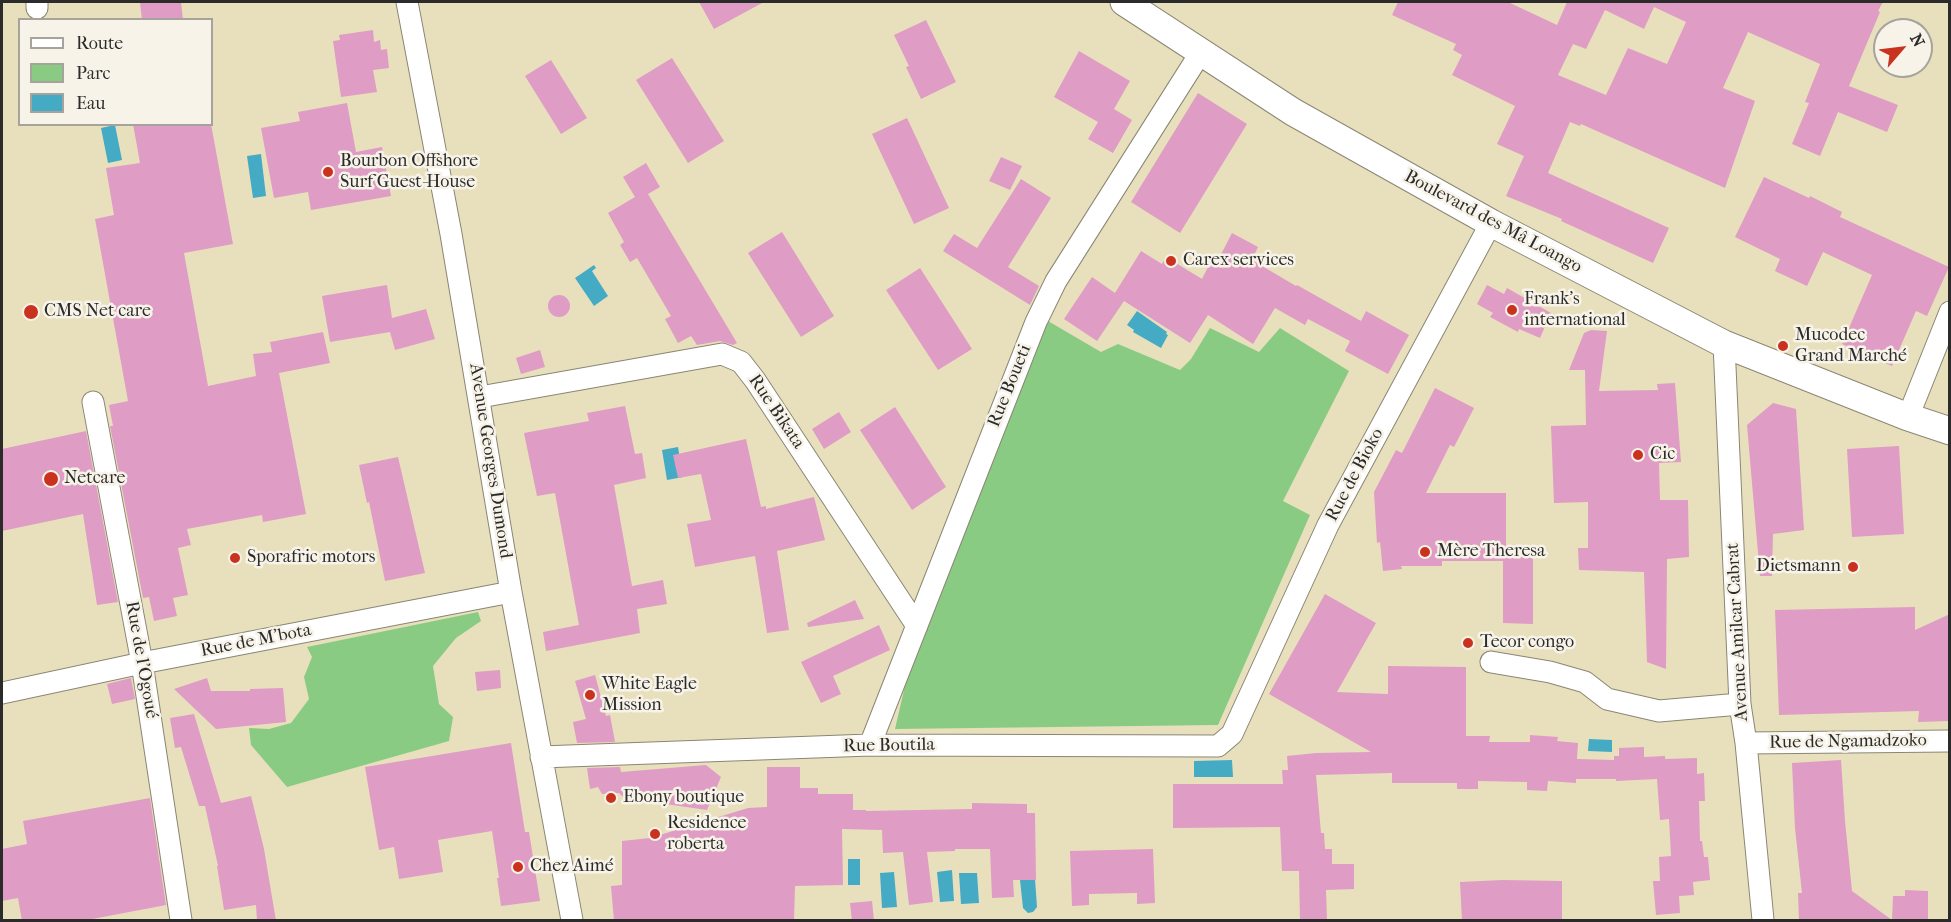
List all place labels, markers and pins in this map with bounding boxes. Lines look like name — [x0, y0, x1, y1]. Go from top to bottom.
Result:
place label: Bourbon Offshore Surf Guest-House — [340, 151, 478, 194]
marker: Bourbon Offshore Surf Guest-House — [321, 165, 335, 179]
place label: Carex services — [1183, 250, 1294, 272]
marker: Carex services — [1164, 254, 1178, 268]
place label: Frank's international — [1524, 289, 1626, 332]
place label: CMS Net care — [44, 301, 151, 323]
marker: CMS Net care — [22, 303, 40, 321]
marker: Frank's international — [1505, 303, 1519, 317]
place label: Mucodec Grand Marché — [1795, 325, 1907, 368]
marker: Mucodec Grand Marché — [1776, 339, 1790, 353]
place label: Cic — [1650, 444, 1675, 466]
marker: Cic — [1631, 448, 1645, 462]
place label: Netcare — [64, 468, 125, 490]
marker: Netcare — [42, 470, 60, 488]
place label: Mère Theresa — [1437, 541, 1545, 563]
marker: Mère Theresa — [1418, 545, 1432, 559]
place label: Sporafric motors — [247, 547, 375, 569]
marker: Sporafric motors — [228, 551, 242, 565]
place label: Dietsmann — [1756, 556, 1841, 578]
marker: Dietsmann — [1846, 560, 1860, 574]
place label: Tecor congo — [1480, 632, 1574, 654]
marker: Tecor congo — [1461, 636, 1475, 650]
place label: White Eagle Mission — [602, 674, 697, 716]
marker: White Eagle Mission — [583, 688, 597, 702]
place label: Ebony boutique — [623, 787, 744, 809]
marker: Ebony boutique — [604, 791, 618, 805]
place label: Residence roberta — [667, 813, 746, 856]
marker: Residence roberta — [648, 827, 662, 841]
place label: Chez Aimé — [530, 856, 614, 878]
marker: Chez Aimé — [511, 860, 525, 874]

